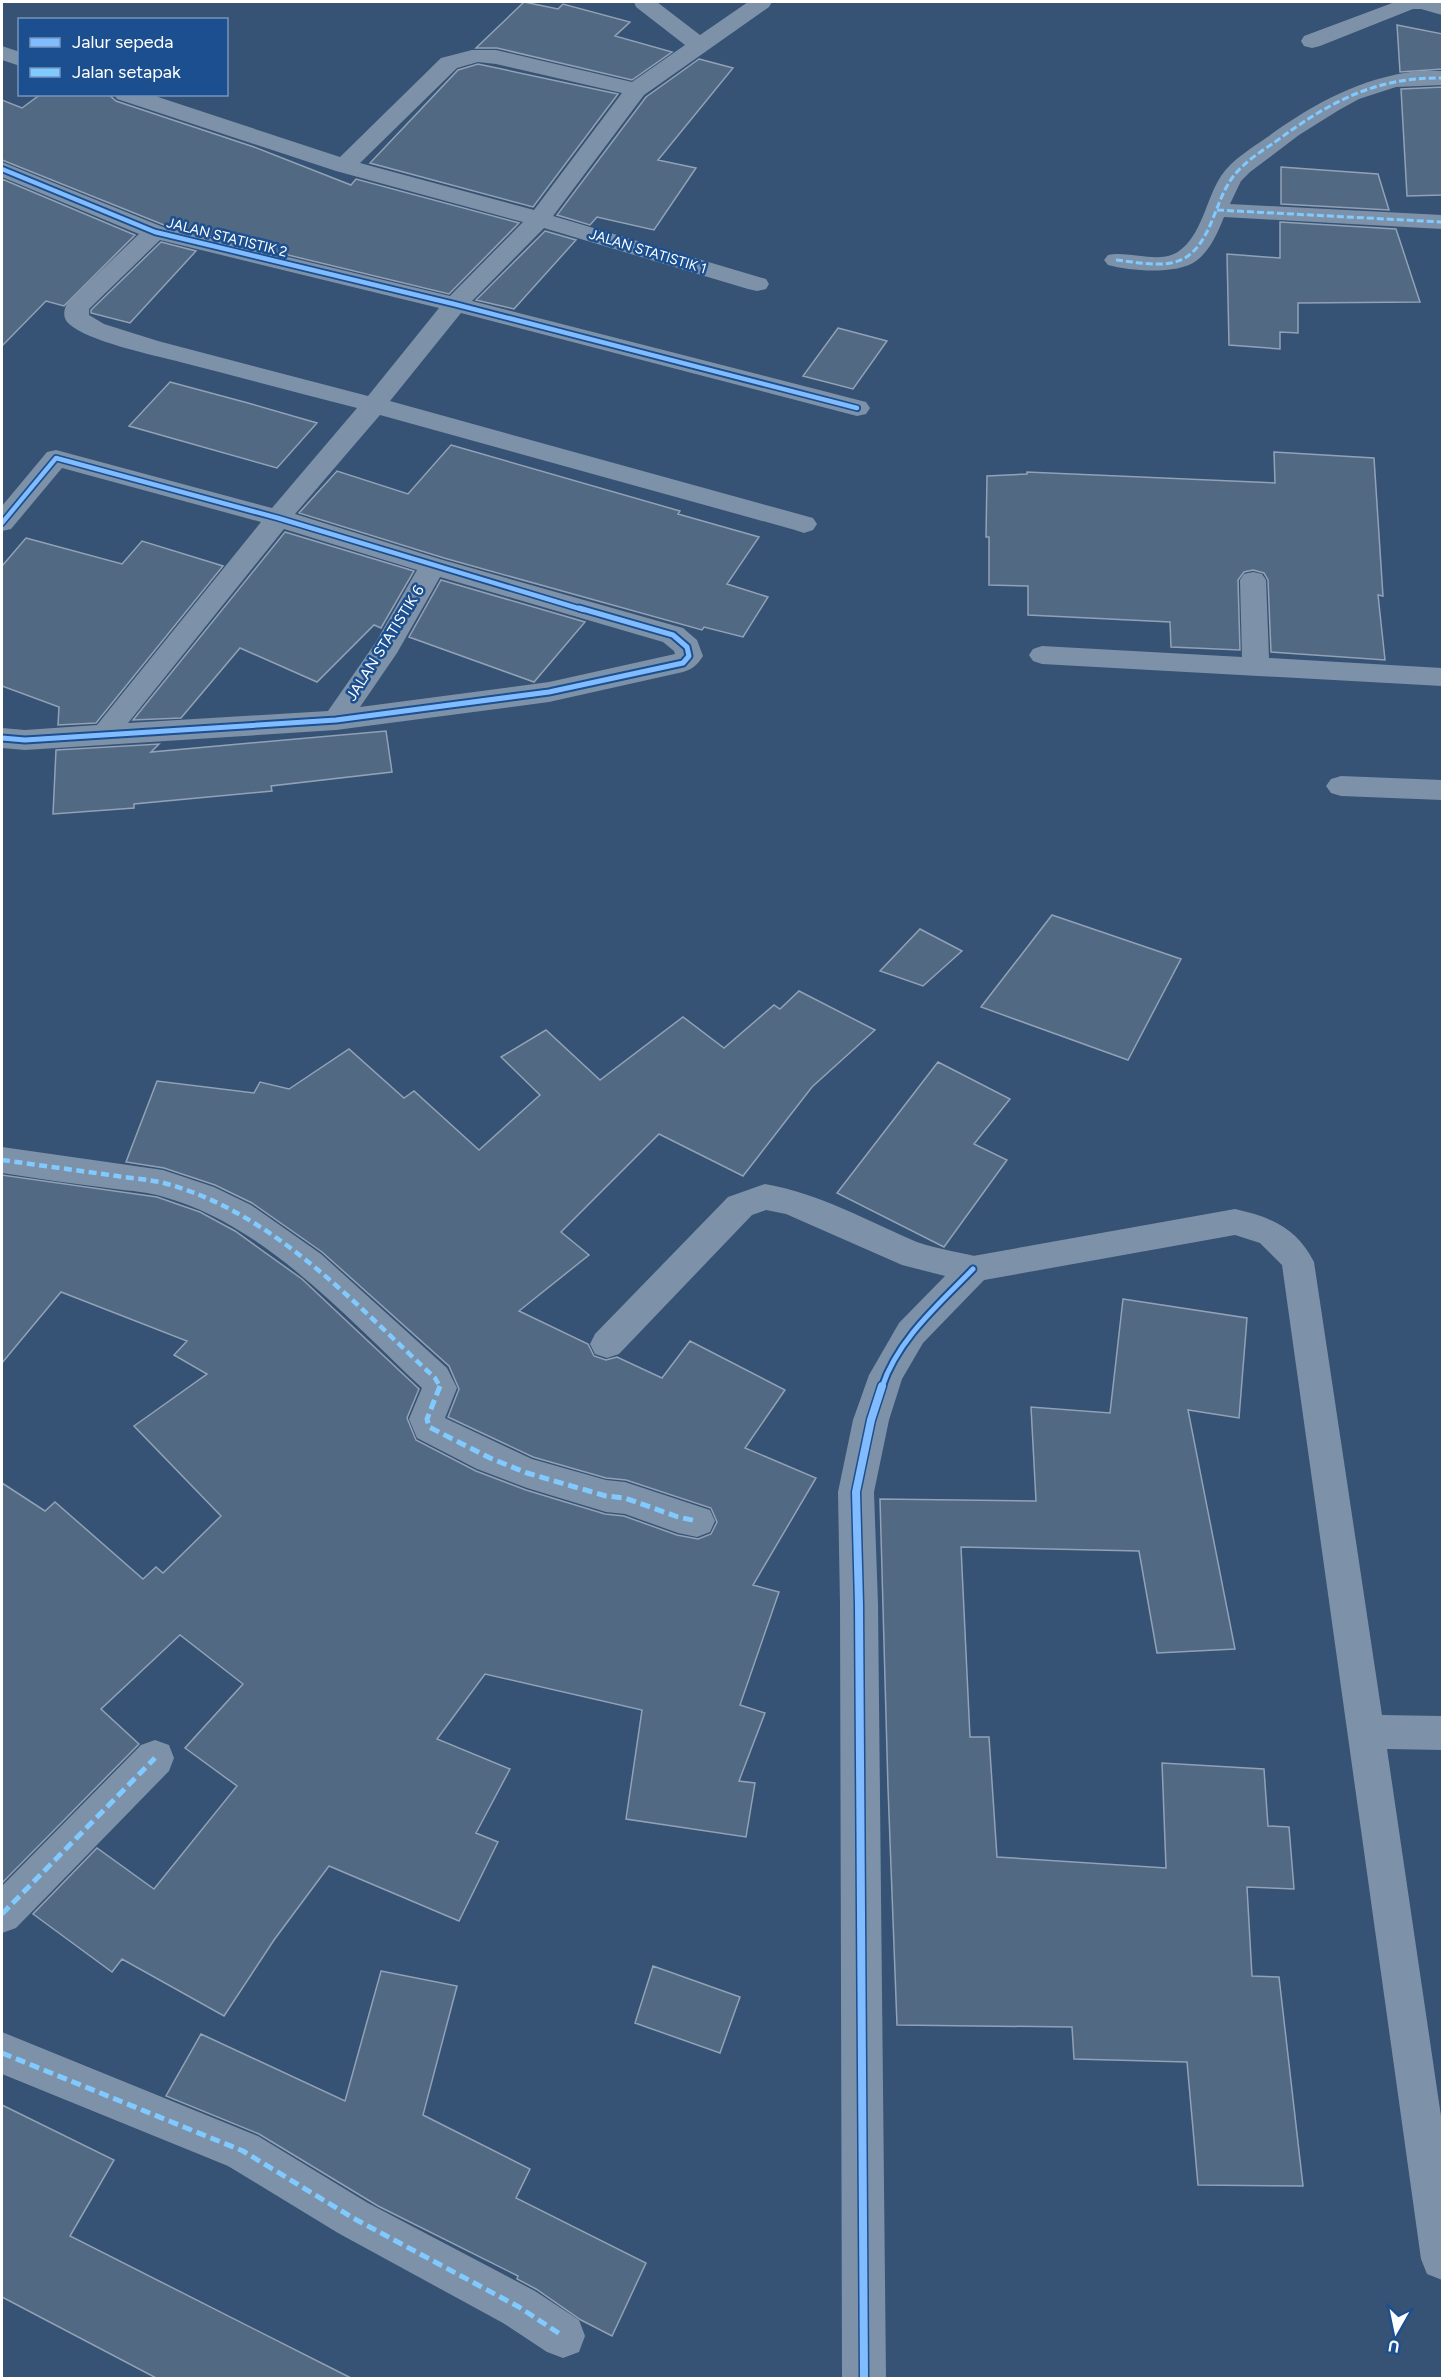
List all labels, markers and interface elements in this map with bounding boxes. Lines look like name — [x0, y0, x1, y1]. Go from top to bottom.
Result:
legend — [18, 18, 228, 96]
text: Jalur sepeda — [72, 31, 173, 53]
text: Jalan setapak — [72, 61, 181, 83]
street label: JALAN STATISTIK 2 — [165, 214, 289, 261]
street label: JALAN STATISTIK 1 — [587, 226, 709, 277]
street label: JALAN STATISTIK 6 — [342, 581, 428, 704]
north arrow — [1366, 2302, 1426, 2362]
text: U — [1387, 2336, 1401, 2357]

